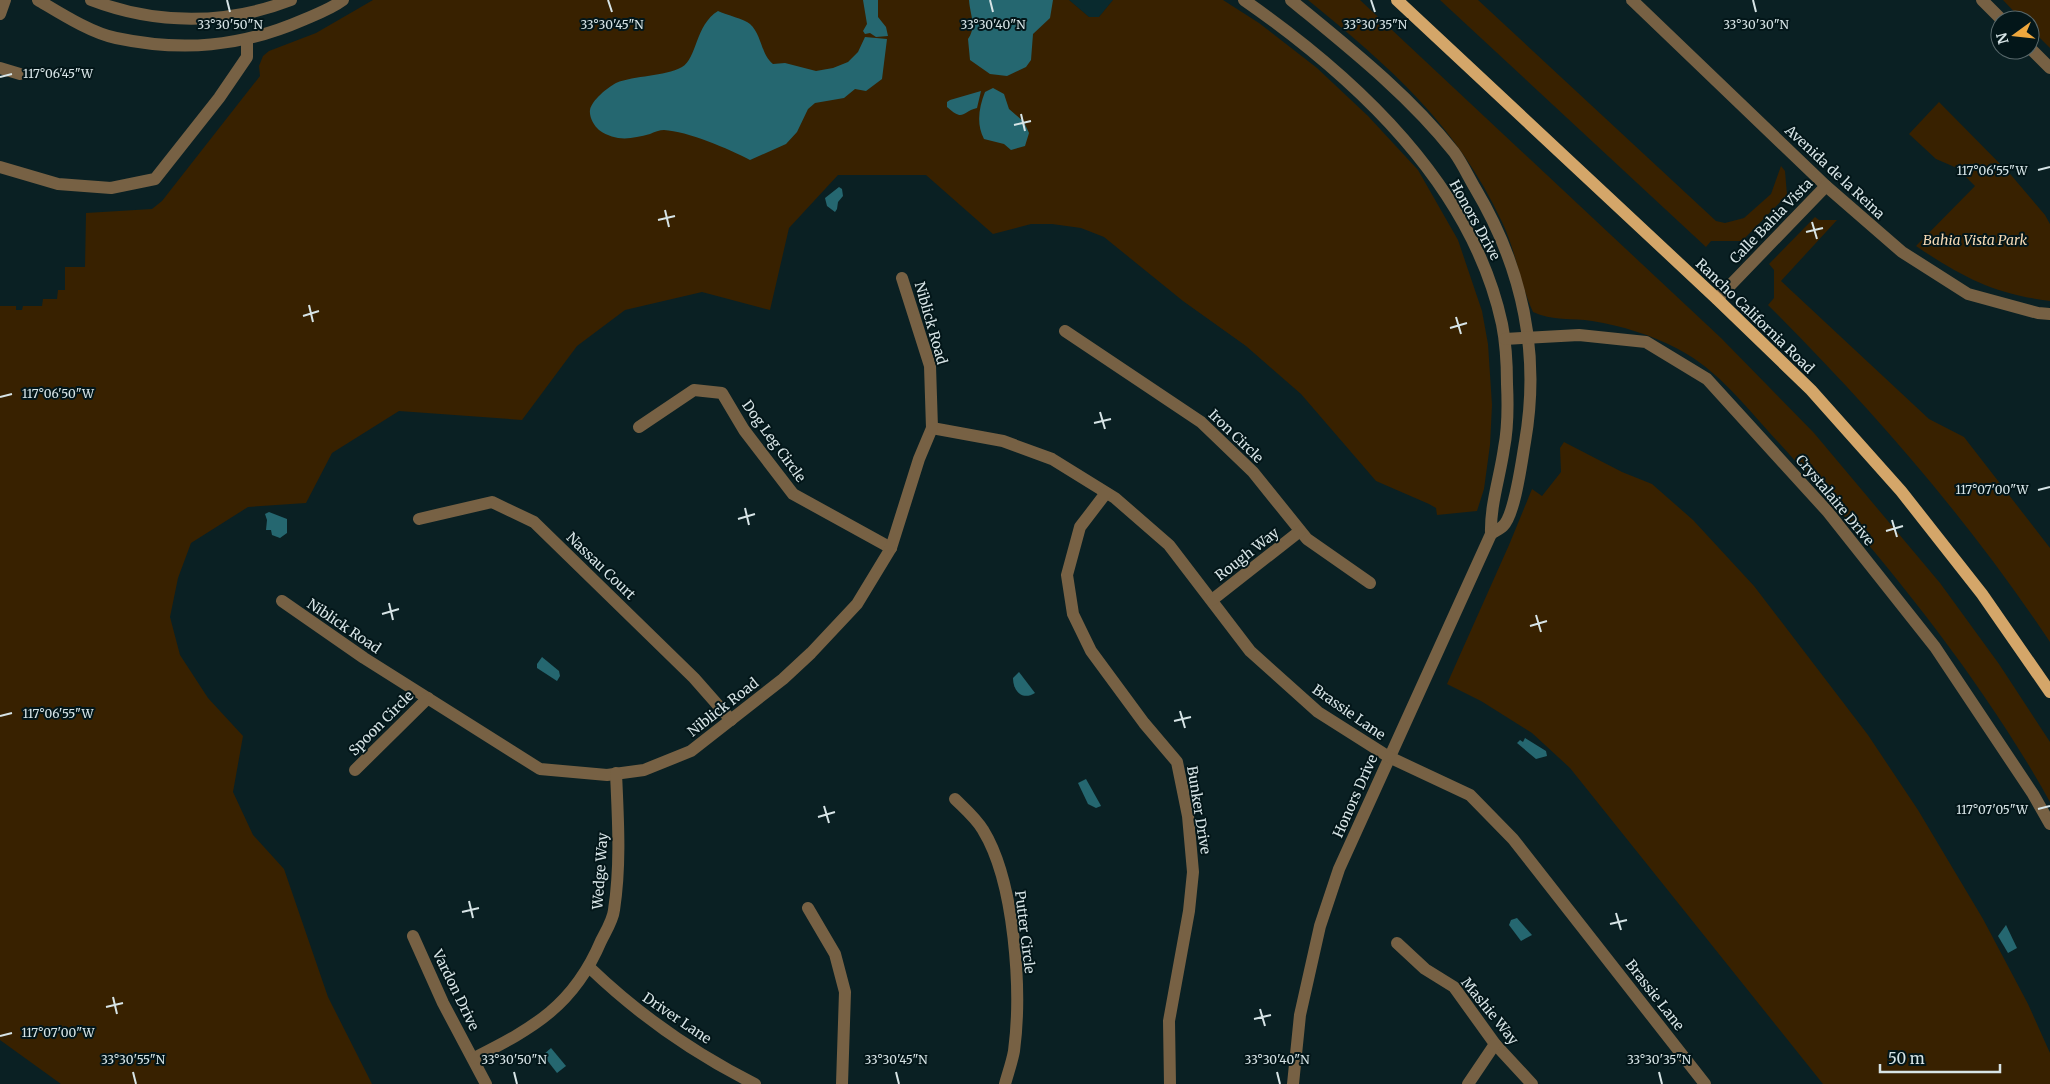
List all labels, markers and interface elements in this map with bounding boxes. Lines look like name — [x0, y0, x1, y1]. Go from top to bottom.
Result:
north arrow — [1990, 10, 2040, 60]
text: 33°30'50"N — [197, 17, 263, 32]
text: 33°30'45"N — [581, 17, 644, 32]
text: 33°30'40"N — [961, 17, 1026, 32]
text: 33°30'35"N — [1343, 17, 1408, 32]
text: 33°30'30"N — [1723, 17, 1789, 32]
text: N — [1992, 31, 2013, 46]
text: 117°06'45"W — [23, 66, 94, 81]
street label: Avenida de la Reina — [1781, 120, 1889, 223]
text: 117°06'55"W — [1957, 163, 2028, 178]
street label: Calle Bahia Vista — [1726, 174, 1817, 267]
street label: Honors Drive — [1446, 177, 1504, 263]
park label: Bahia Vista Park — [1923, 231, 2028, 249]
street label: Rancho California Road — [1692, 255, 1818, 378]
street label: Niblick Road — [911, 280, 952, 367]
text: 117°06'50"W — [22, 386, 95, 401]
street label: Dog Leg Circle — [738, 397, 810, 485]
street label: Iron Circle — [1205, 405, 1267, 467]
street label: Crystalaire Drive — [1792, 451, 1878, 549]
text: 117°07'00"W — [1955, 482, 2030, 497]
street label: Rough Way — [1212, 523, 1283, 584]
street label: Nassau Court — [563, 529, 640, 604]
street label: Niblick Road — [304, 595, 385, 658]
street label: Niblick Road — [684, 673, 763, 740]
street label: Brassie Lane — [1309, 680, 1389, 744]
street label: Spoon Circle — [345, 687, 417, 759]
text: 117°06'55"W — [23, 706, 94, 721]
street label: Honors Drive — [1329, 752, 1381, 840]
street label: Bunker Drive — [1183, 765, 1215, 855]
text: 117°07'05"W — [1956, 802, 2029, 817]
street label: Wedge Way — [588, 831, 612, 911]
street label: Putter Circle — [1011, 890, 1039, 974]
street label: Vardon Drive — [428, 946, 483, 1033]
street label: Brassie Lane — [1622, 956, 1688, 1034]
street label: Mashie Way — [1457, 974, 1523, 1049]
street label: Driver Lane — [639, 988, 715, 1048]
text: 117°07'00"W — [21, 1025, 96, 1040]
scale bar — [1880, 1042, 2000, 1074]
text: 50 m — [1888, 1049, 1925, 1068]
text: 33°30'55"N — [101, 1052, 166, 1067]
text: 33°30'50"N — [481, 1052, 547, 1067]
text: 33°30'45"N — [865, 1052, 928, 1067]
text: 33°30'40"N — [1245, 1052, 1310, 1067]
text: 33°30'35"N — [1627, 1052, 1692, 1067]

